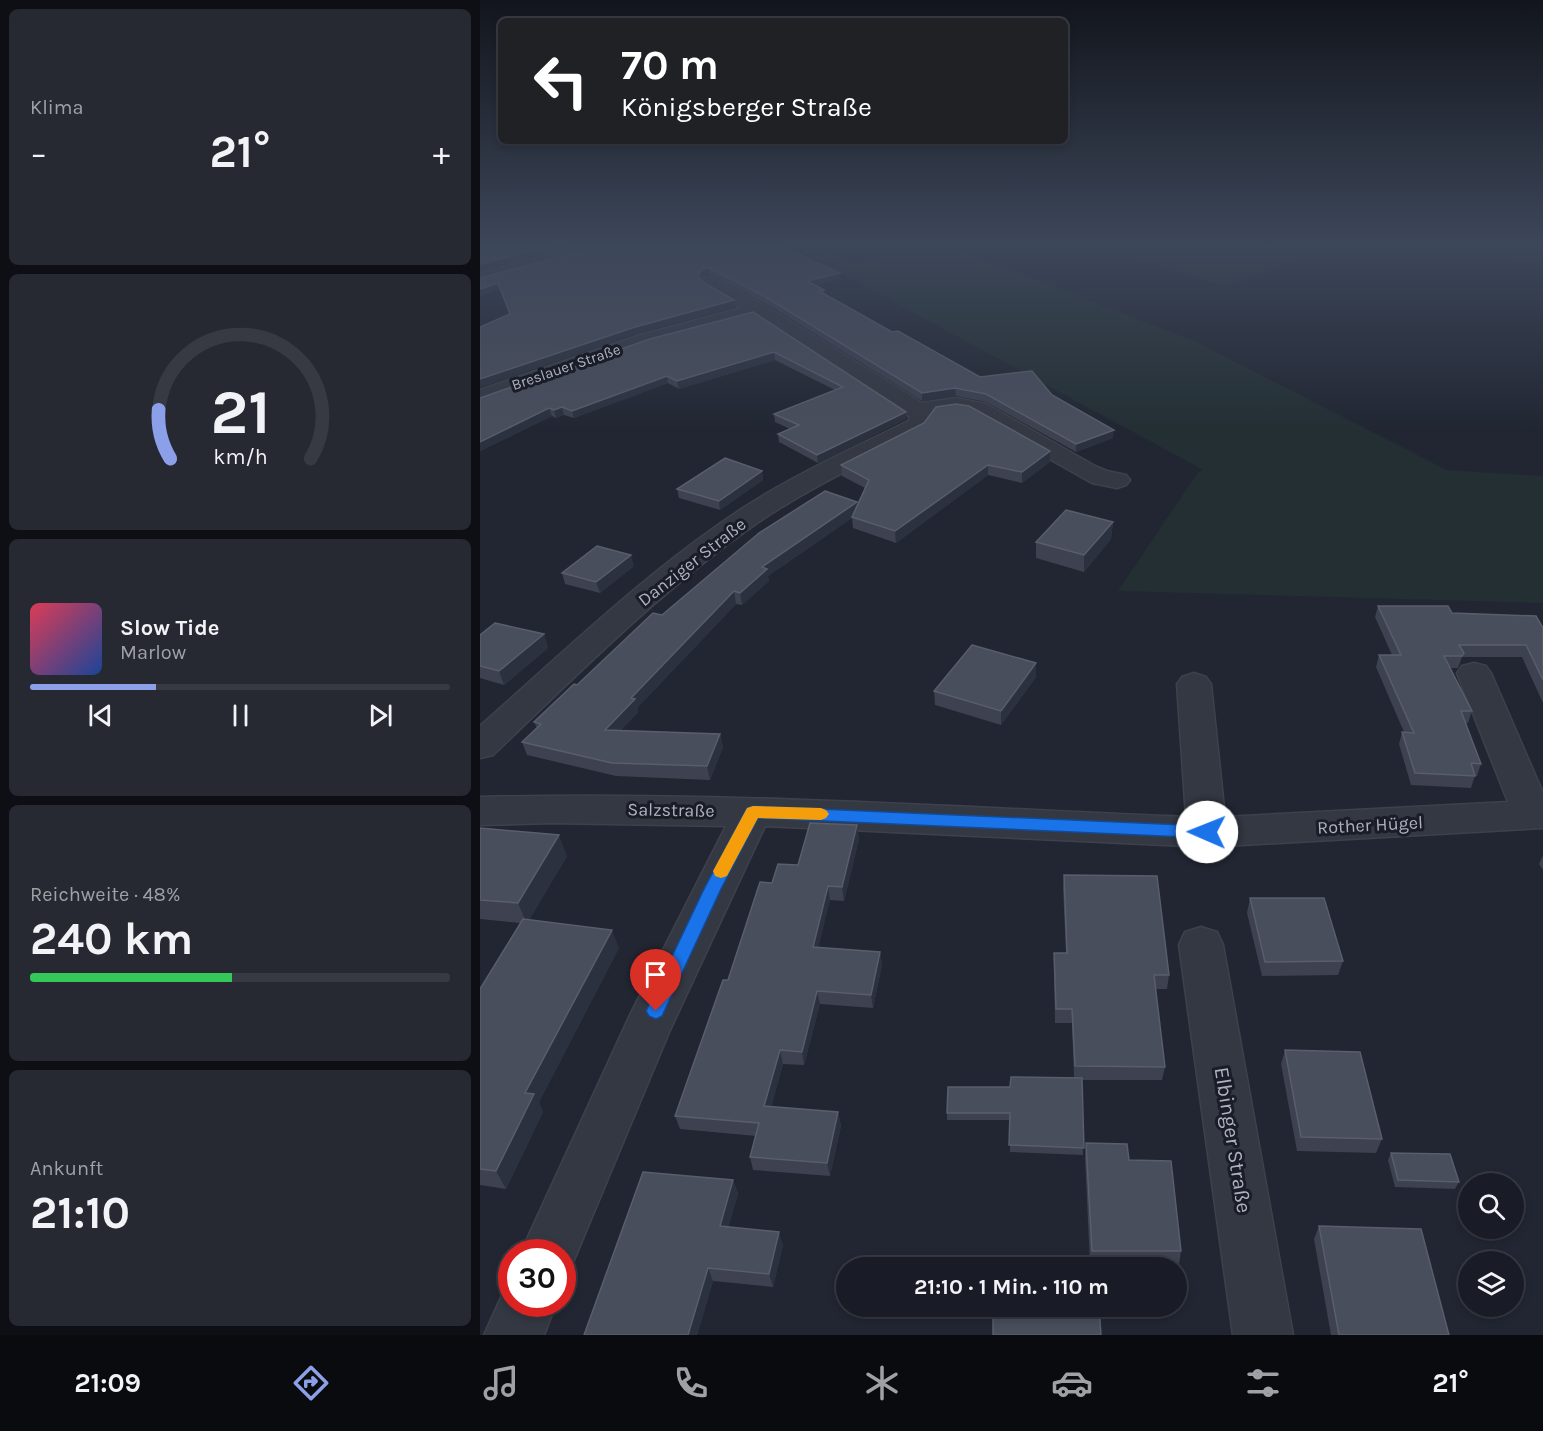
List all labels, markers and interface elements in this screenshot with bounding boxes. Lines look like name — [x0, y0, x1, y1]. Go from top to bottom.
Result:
text: 70 m — [621, 40, 719, 90]
icon: left — [522, 42, 600, 120]
text: Königsberger Straße — [621, 91, 872, 123]
text: Klima — [30, 96, 83, 119]
text: 21° — [210, 126, 270, 178]
text: − — [30, 134, 47, 172]
text: + — [433, 134, 450, 172]
street label: Breslauer Straße — [509, 340, 623, 394]
text: 21 — [210, 376, 270, 449]
text: km/h — [213, 445, 267, 470]
street label: Danziger Straße — [634, 513, 750, 611]
text: Slow Tide — [120, 615, 220, 641]
text: Marlow — [120, 641, 186, 664]
icon: previous — [84, 699, 117, 732]
icon: pause — [224, 699, 257, 732]
icon: next — [364, 699, 397, 732]
street label: Salzstraße — [627, 798, 715, 822]
position arrow — [1175, 800, 1239, 864]
street label: Rother Hügel — [1317, 811, 1423, 839]
text: Reichweite · 48% — [30, 883, 180, 906]
text: 240 km — [30, 913, 193, 965]
pin — [630, 949, 681, 1011]
icon: arrive — [639, 958, 672, 991]
street label: Elbinger Straße — [1210, 1065, 1256, 1215]
text: Ankunft — [30, 1157, 103, 1180]
map controls — [1458, 1173, 1524, 1317]
button: search — [1458, 1173, 1524, 1239]
text: 21:10 — [30, 1187, 130, 1239]
speed limit sign: 30 — [498, 1239, 576, 1317]
button: layers — [1458, 1251, 1524, 1317]
text: 21:10 · 1 Min. · 110 m — [914, 1274, 1109, 1300]
icon: directions — [290, 1362, 332, 1404]
icon: music — [480, 1362, 522, 1404]
icon: phone — [670, 1362, 712, 1404]
icon: climate — [861, 1362, 903, 1404]
icon: car — [1051, 1362, 1093, 1404]
icon: filters — [1242, 1362, 1284, 1404]
text: 21:09 — [74, 1367, 141, 1399]
text: 21° — [1432, 1367, 1469, 1399]

